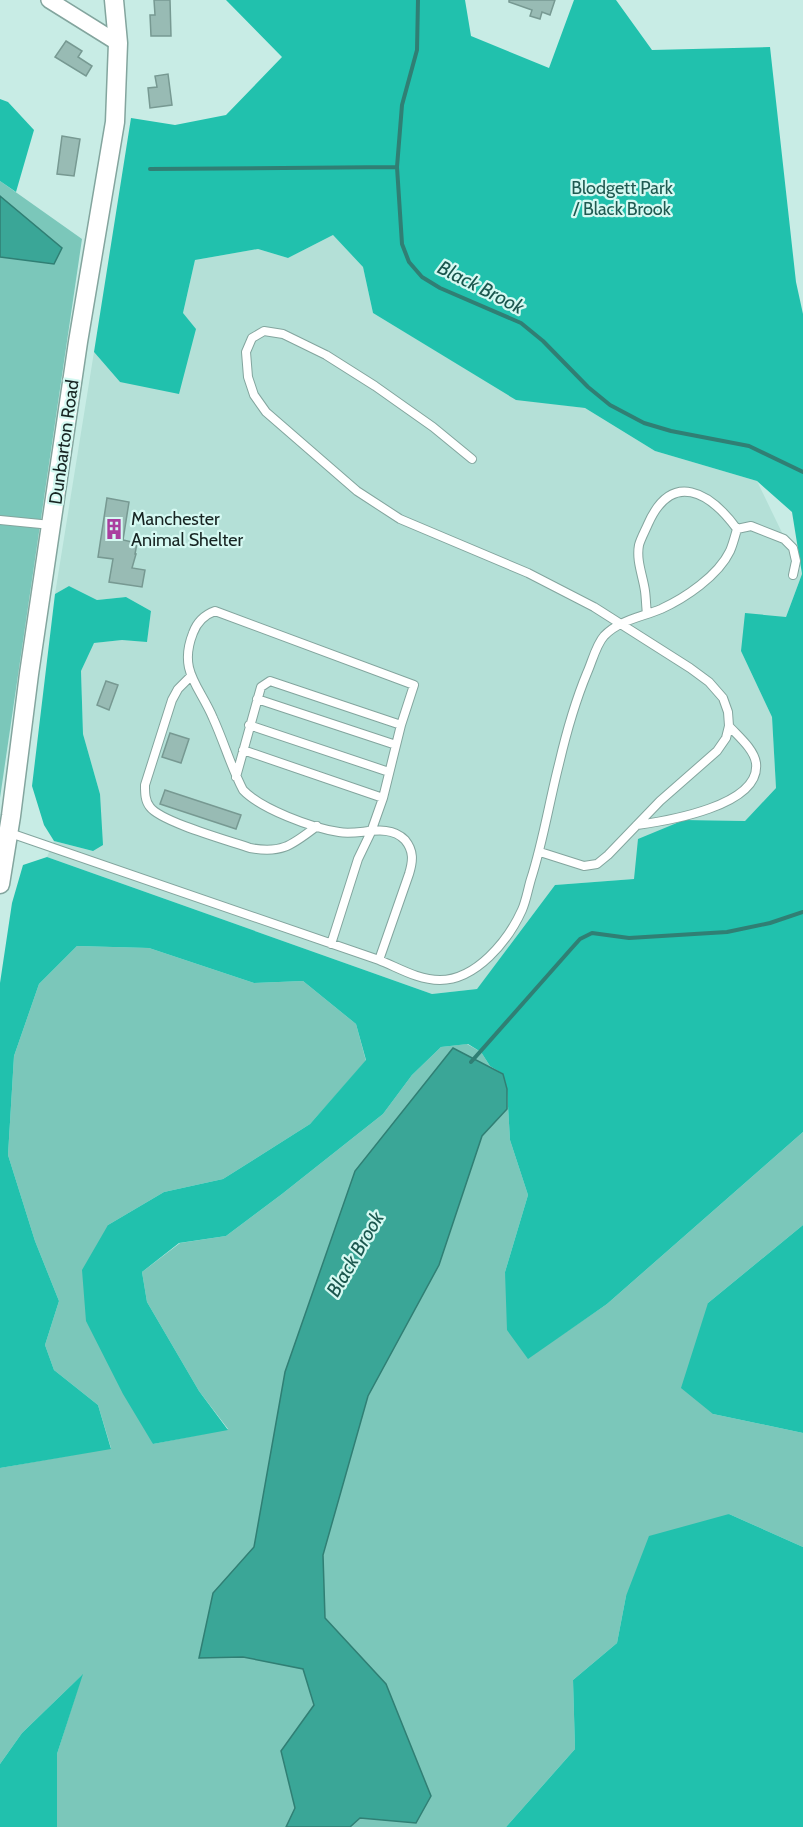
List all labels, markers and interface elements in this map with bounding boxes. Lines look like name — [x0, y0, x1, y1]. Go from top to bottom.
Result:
park label: Blodgett Park / Black Brook — [571, 177, 674, 220]
water label: Black Brook — [434, 255, 530, 320]
street label: Dunbarton Road — [44, 378, 84, 506]
place label: Manchester Animal Shelter — [131, 508, 243, 551]
building icon: Manchester Animal Shelter — [102, 517, 126, 541]
water label: Black Brook — [321, 1206, 390, 1301]

